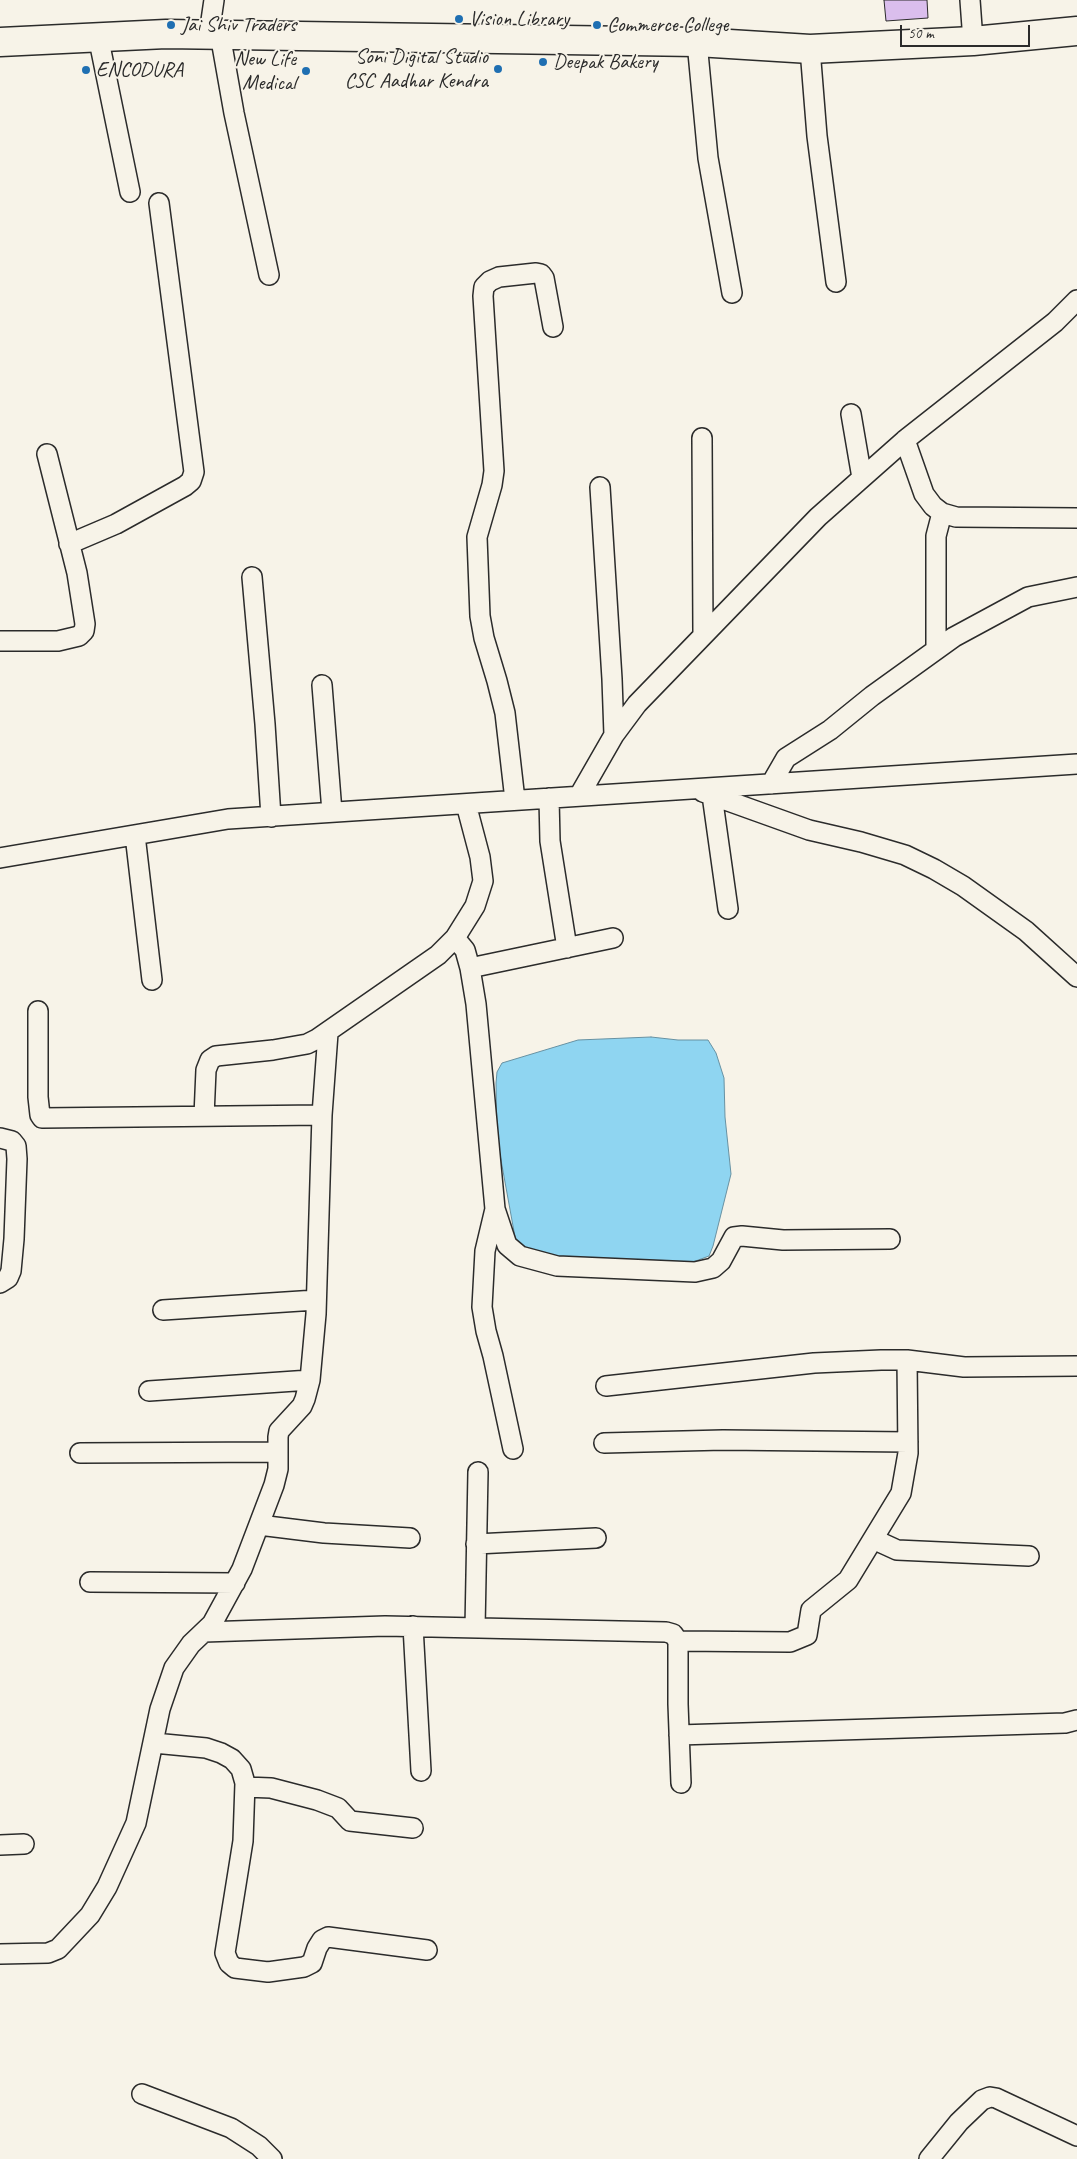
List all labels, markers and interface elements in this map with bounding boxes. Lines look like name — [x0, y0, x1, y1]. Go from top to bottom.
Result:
place label: Vision Library — [469, 6, 569, 32]
place label: Jai Shiv Traders — [181, 12, 296, 38]
place label: Commerce College — [607, 12, 728, 38]
marker: Vision Library — [453, 13, 465, 25]
scale bar — [902, 15, 1032, 47]
marker: Jai Shiv Traders — [165, 19, 177, 31]
marker: Commerce College — [591, 19, 603, 31]
text: 50 m — [908, 24, 934, 43]
place label: Soni Digital Studio CSC Aadhar Kendra — [345, 44, 488, 94]
place label: New Life Medical — [234, 46, 296, 96]
place label: Deepak Bakery — [553, 49, 658, 75]
marker: Deepak Bakery — [537, 56, 549, 68]
place label: ENCODURA — [96, 57, 183, 83]
marker: Soni Digital Studio CSC Aadhar Kendra — [492, 63, 504, 75]
marker: ENCODURA — [80, 64, 92, 76]
marker: New Life Medical — [300, 65, 312, 77]

